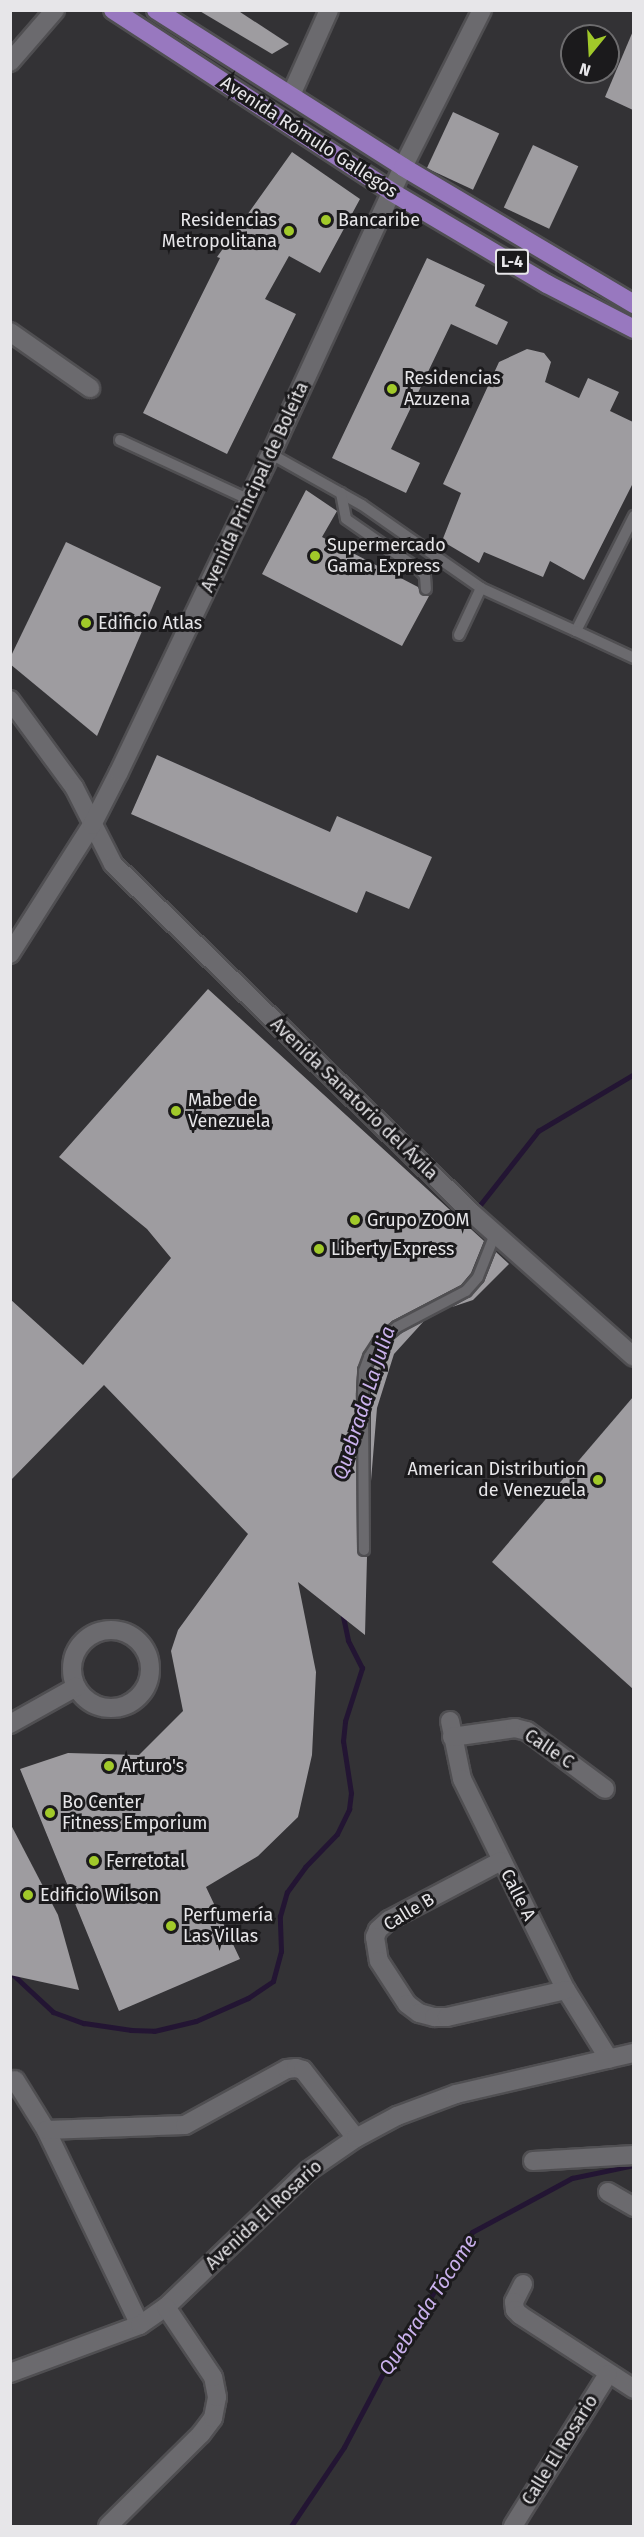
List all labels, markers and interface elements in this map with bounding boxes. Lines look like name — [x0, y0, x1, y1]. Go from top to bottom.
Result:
north arrow — [560, 24, 620, 84]
text: N — [577, 59, 593, 80]
street label: Avenida Rómulo Gallegos — [216, 72, 402, 202]
place label: Bancaribe — [338, 209, 420, 231]
place label: Residencias Metropolitana — [162, 210, 277, 252]
marker: Bancaribe — [319, 213, 333, 227]
marker: Residencias Metropolitana — [282, 224, 296, 238]
road number: L-4 — [494, 249, 530, 275]
place label: Residencias Azuzena — [404, 368, 501, 410]
street label: Avenida Principal de Boleíta — [197, 378, 313, 596]
marker: Residencias Azuzena — [385, 382, 399, 396]
place label: Supermercado Gama Express — [327, 535, 446, 578]
marker: Supermercado Gama Express — [308, 549, 322, 563]
place label: Edificio Atlas — [98, 612, 202, 634]
marker: Edificio Atlas — [79, 616, 93, 630]
street label: Avenida Sanatorio del Ávila — [266, 1014, 442, 1184]
place label: Mabe de Venezuela — [188, 1090, 271, 1132]
marker: Mabe de Venezuela — [169, 1104, 183, 1118]
place label: Grupo ZOOM — [367, 1209, 469, 1231]
marker: Grupo ZOOM — [348, 1213, 362, 1227]
place label: Liberty Express — [331, 1238, 454, 1260]
marker: Liberty Express — [312, 1242, 326, 1256]
water label: Quebrada La Julia — [328, 1323, 400, 1483]
place label: American Distribution de Venezuela — [407, 1459, 586, 1502]
marker: American Distribution de Venezuela — [591, 1473, 605, 1487]
street label: Calle C — [520, 1725, 578, 1773]
place label: Arturo's — [121, 1755, 184, 1777]
marker: Arturo's — [102, 1759, 116, 1773]
place label: Bo Center Fitness Emporium — [62, 1792, 208, 1834]
marker: Bo Center Fitness Emporium — [43, 1806, 57, 1820]
place label: Ferretotal — [106, 1850, 185, 1872]
marker: Ferretotal — [87, 1854, 101, 1868]
street label: Calle A — [496, 1866, 540, 1924]
place label: Edificio Wilson — [40, 1884, 159, 1906]
marker: Edificio Wilson — [21, 1888, 35, 1902]
street label: Calle B — [380, 1888, 438, 1936]
place label: Perfumería Las Villas — [183, 1905, 273, 1948]
marker: Perfumería Las Villas — [164, 1919, 178, 1933]
street label: Avenida El Rosario — [201, 2156, 327, 2274]
water label: Quebrada Tócome — [374, 2230, 482, 2380]
street label: Calle El Rosario — [518, 2391, 602, 2509]

